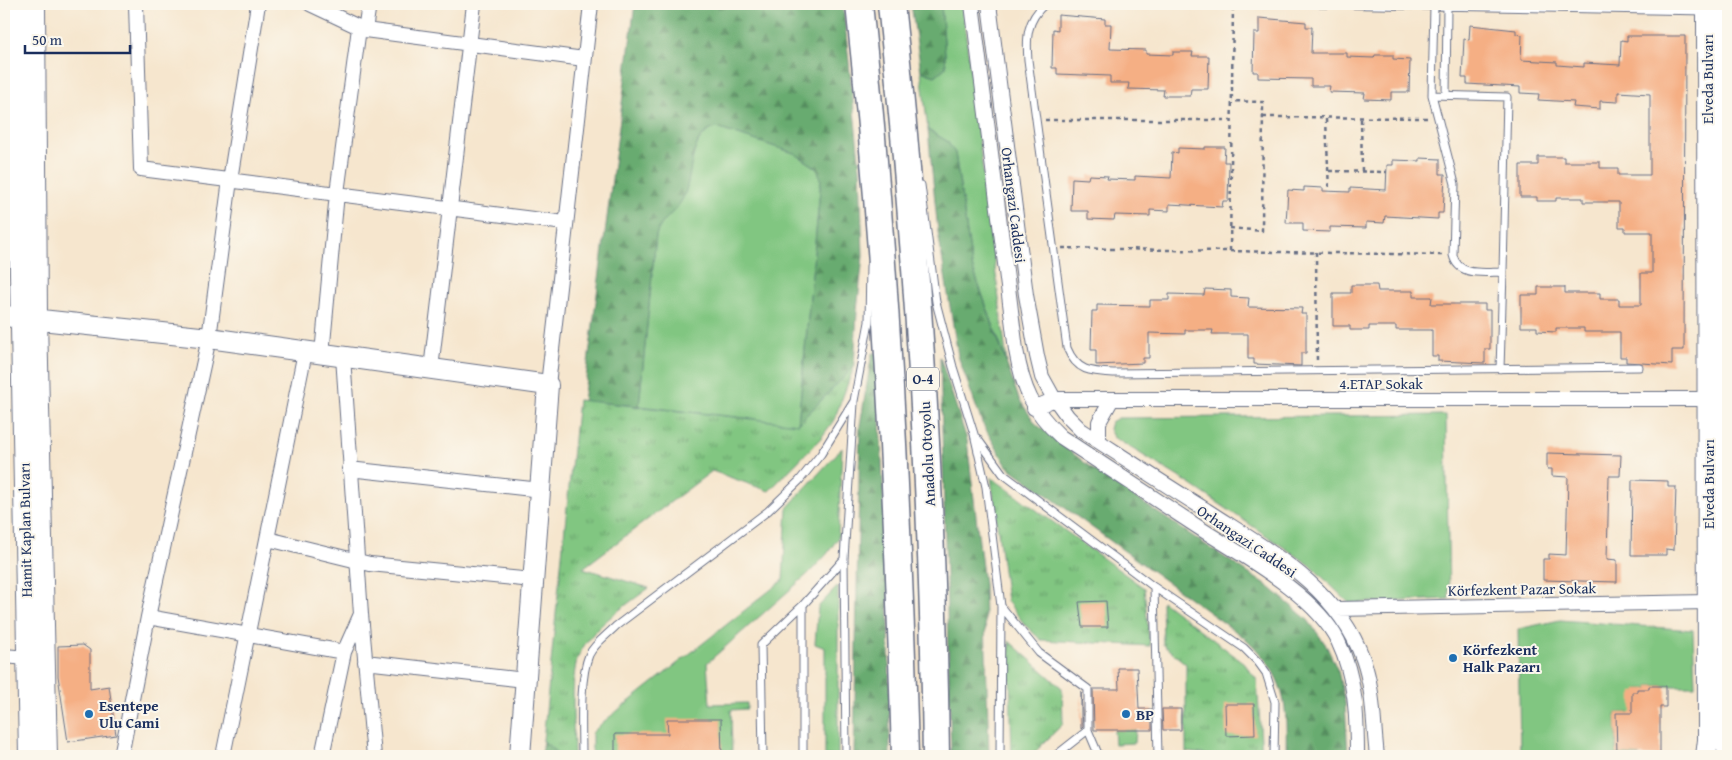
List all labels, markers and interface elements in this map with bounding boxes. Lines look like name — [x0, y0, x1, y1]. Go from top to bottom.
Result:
scale bar — [25, 22, 130, 54]
text: 50 m — [32, 29, 63, 50]
street label: Elveda Bulvarı — [1697, 34, 1718, 124]
street label: Orhangazi Caddesi — [996, 146, 1032, 264]
road number: O-4 — [907, 368, 939, 390]
street label: 4.ETAP Sokak — [1339, 373, 1423, 394]
street label: Anadolu Otoyolu — [914, 400, 940, 507]
street label: Elveda Bulvarı — [1698, 439, 1719, 529]
street label: Hamit Kaplan Bulvarı — [13, 462, 37, 598]
street label: Orhangazi Caddesi — [1193, 500, 1301, 582]
street label: Körfezkent Pazar Sokak — [1448, 577, 1597, 601]
place label: Körfezkent Halk Pazarı — [1463, 639, 1541, 677]
marker: Körfezkent Halk Pazarı — [1447, 652, 1459, 664]
place label: Esentepe Ulu Cami — [99, 695, 160, 733]
place label: BP — [1136, 704, 1154, 725]
marker: Esentepe Ulu Cami — [83, 708, 95, 720]
marker: BP — [1120, 708, 1132, 720]

